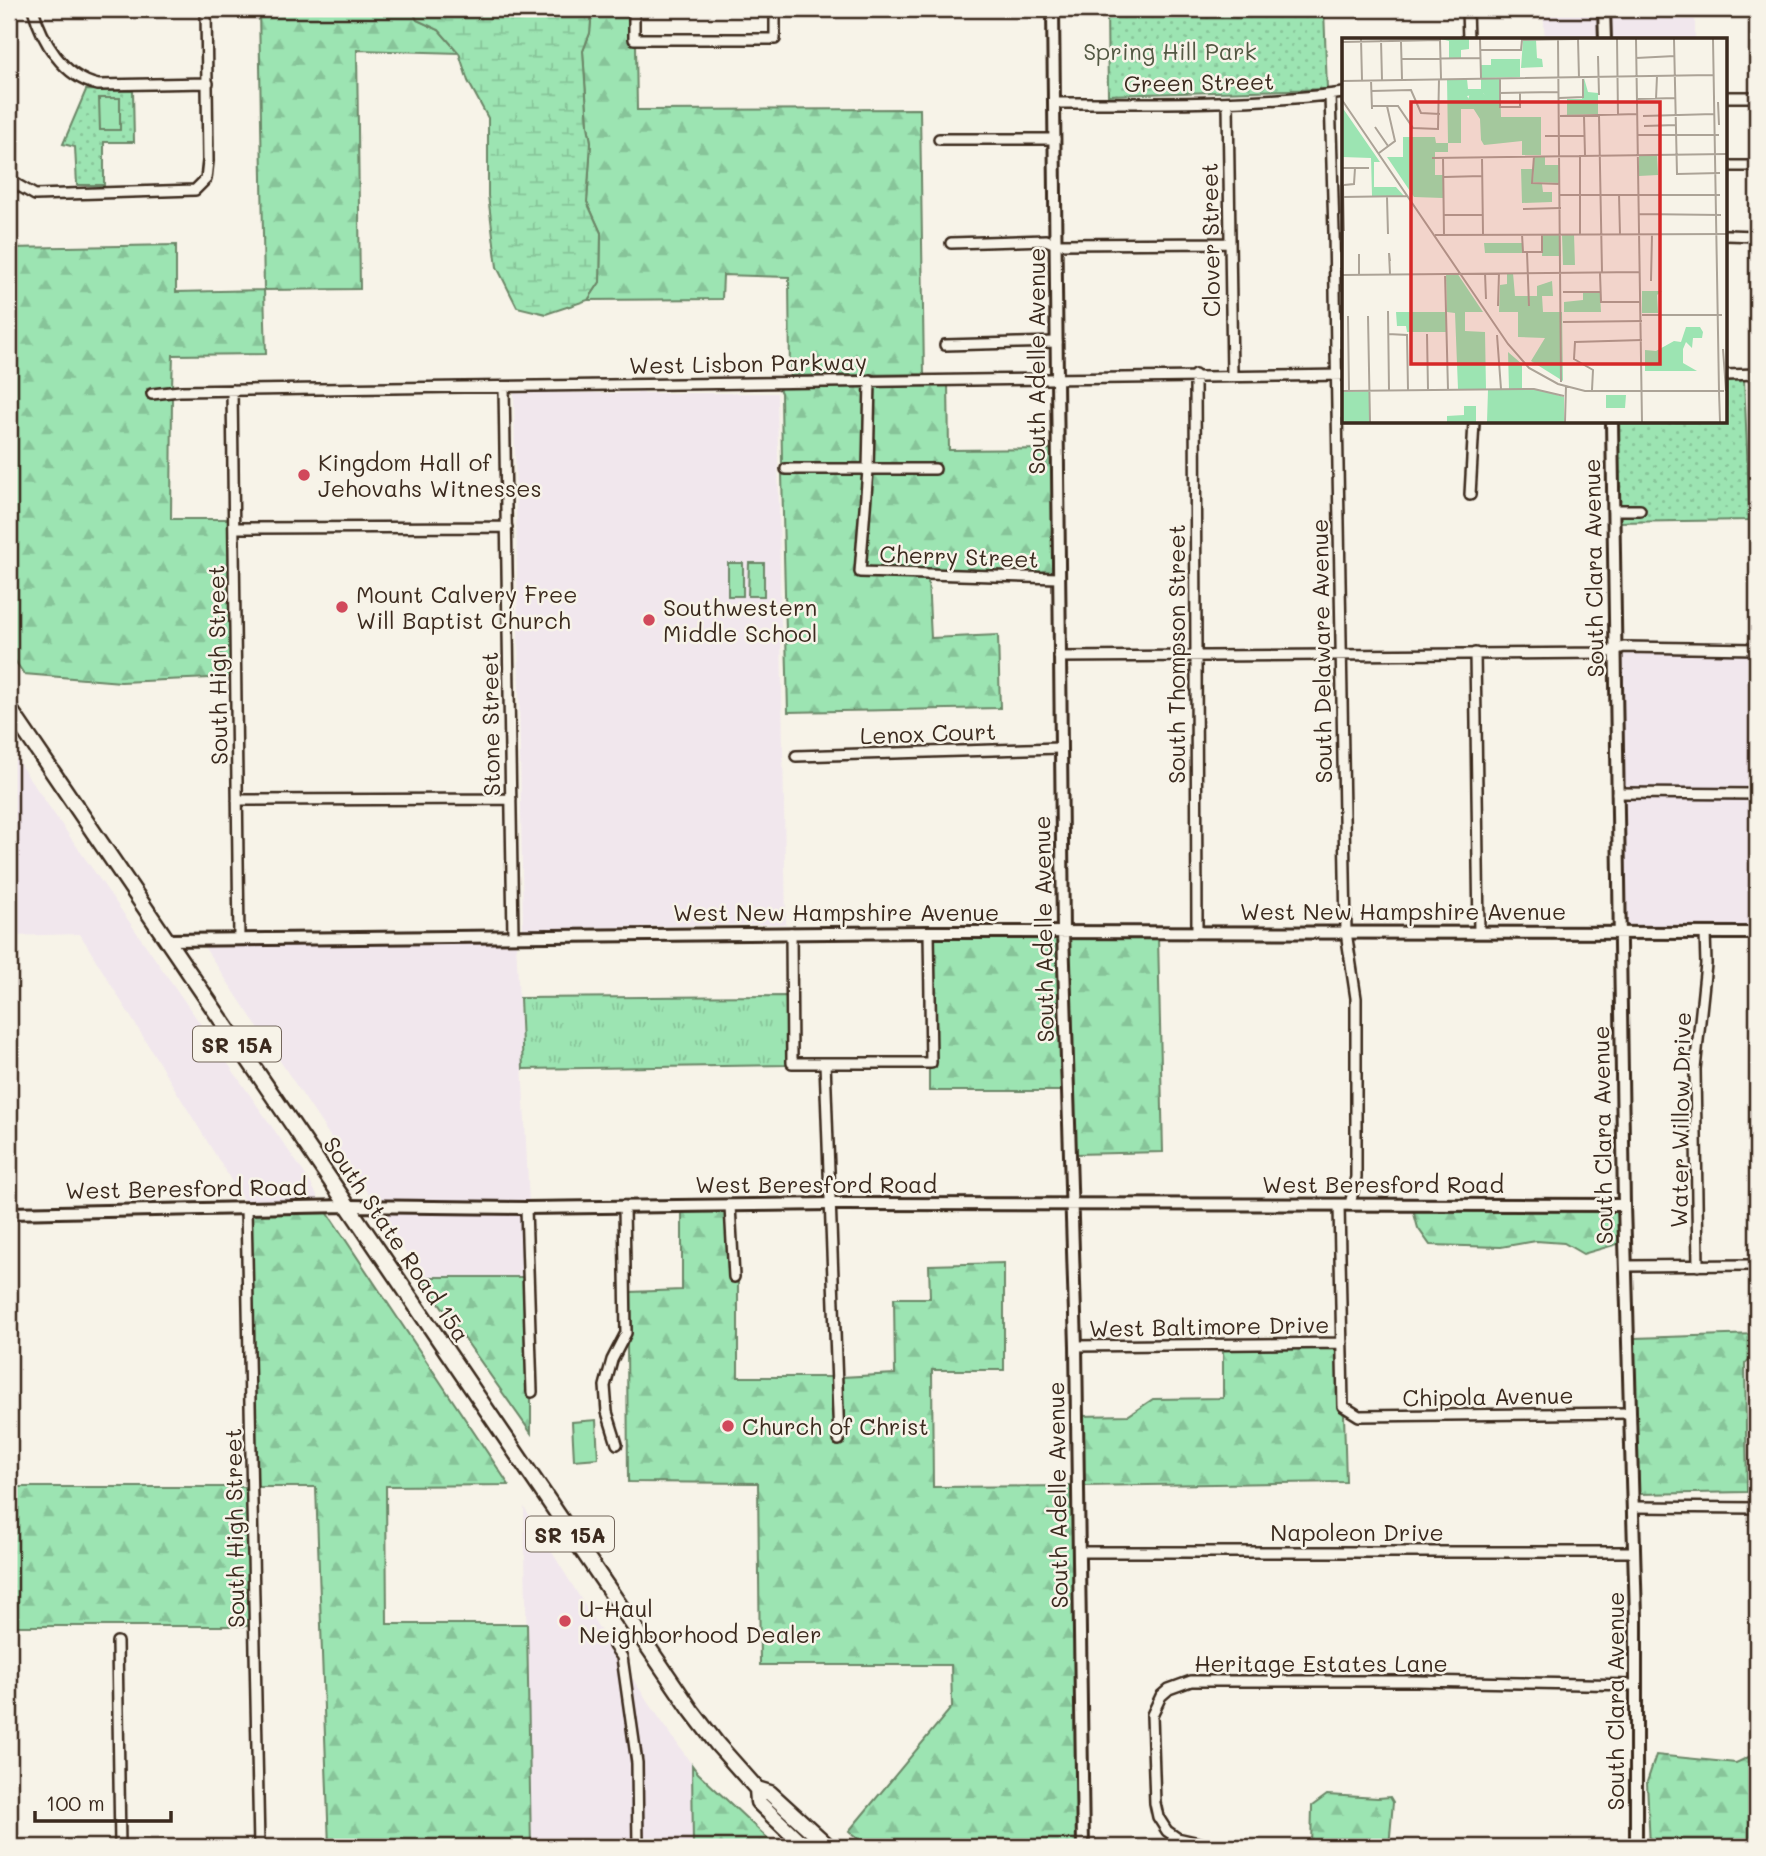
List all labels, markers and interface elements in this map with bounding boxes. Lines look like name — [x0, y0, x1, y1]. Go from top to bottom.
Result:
park label: Spring Hill Park — [1083, 36, 1257, 66]
inset map — [1342, 38, 1728, 424]
street label: Green Street — [1124, 66, 1274, 98]
street label: Clover Street — [1194, 163, 1226, 317]
street label: South Adelle Avenue — [1021, 247, 1051, 475]
street label: West Lisbon Parkway — [629, 346, 867, 380]
place label: Kingdom Hall of Jehovahs Witnesses — [318, 447, 542, 503]
street label: South Clara Avenue — [1576, 458, 1610, 678]
marker: Kingdom Hall of Jehovahs Witnesses — [296, 467, 312, 483]
street label: South Delaware Avenue — [1304, 518, 1338, 784]
street label: South Thompson Street — [1161, 524, 1191, 784]
street label: Cherry Street — [879, 538, 1039, 574]
street label: South High Street — [200, 565, 234, 765]
place label: Mount Calvery Free Will Baptist Church — [356, 579, 578, 635]
place label: Southwestern Middle School — [663, 592, 817, 648]
marker: Mount Calvery Free Will Baptist Church — [334, 599, 350, 615]
marker: Southwestern Middle School — [641, 612, 657, 628]
street label: Stone Street — [474, 652, 506, 796]
street label: Lenox Court — [859, 716, 997, 750]
street label: South Adelle Avenue — [1026, 815, 1060, 1043]
street label: West New Hampshire Avenue — [1240, 896, 1566, 926]
street label: West New Hampshire Avenue — [673, 897, 999, 927]
street label: Water Willow Drive — [1663, 1012, 1697, 1228]
street label: South Clara Avenue — [1585, 1025, 1619, 1245]
road number: SR 15A — [193, 1026, 281, 1062]
street label: South State Road 15a — [317, 1131, 477, 1347]
street label: West Beresford Road — [695, 1169, 937, 1199]
street label: West Beresford Road — [1262, 1169, 1504, 1199]
street label: West Beresford Road — [65, 1171, 307, 1205]
street label: West Baltimore Drive — [1088, 1309, 1330, 1343]
street label: Chipola Avenue — [1402, 1380, 1574, 1412]
street label: South Adelle Avenue — [1040, 1381, 1074, 1609]
place label: Church of Christ — [742, 1411, 929, 1441]
marker: Church of Christ — [720, 1418, 736, 1434]
street label: South High Street — [217, 1428, 251, 1628]
road number: SR 15A — [526, 1516, 614, 1552]
street label: Napoleon Drive — [1270, 1517, 1444, 1547]
street label: South Clara Avenue — [1600, 1592, 1630, 1810]
place label: U-Haul Neighborhood Dealer — [579, 1593, 822, 1649]
marker: U-Haul Neighborhood Dealer — [557, 1613, 573, 1629]
street label: Heritage Estates Lane — [1194, 1648, 1448, 1678]
scale bar — [35, 1779, 172, 1823]
text: 100 m — [46, 1789, 105, 1816]

